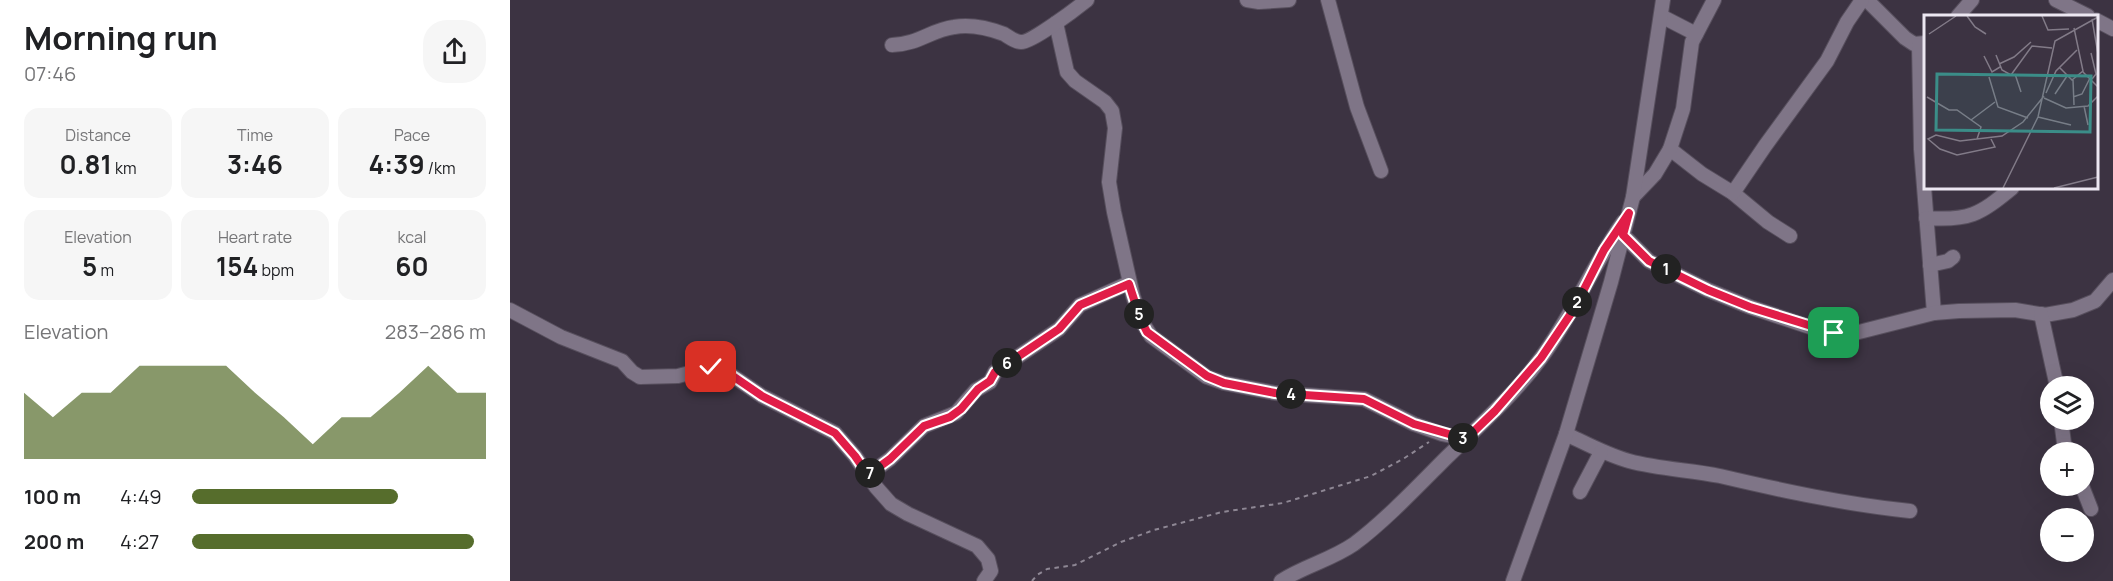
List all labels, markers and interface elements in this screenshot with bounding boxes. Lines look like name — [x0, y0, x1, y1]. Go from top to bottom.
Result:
text: Morning run — [24, 15, 218, 60]
inset map — [1924, 15, 2098, 189]
button: share — [423, 20, 486, 83]
text: 07:46 — [24, 60, 76, 87]
text: Distance — [65, 124, 131, 146]
text: Time — [237, 124, 273, 146]
text: Pace — [394, 124, 430, 146]
text: 0.81 — [59, 146, 112, 182]
text: 3:46 — [227, 146, 283, 182]
text: 4:39 — [369, 146, 425, 182]
text: km — [112, 157, 137, 179]
text: /km — [425, 157, 455, 179]
text: Elevation — [64, 226, 132, 248]
text: Heart rate — [218, 226, 292, 248]
text: kcal — [397, 226, 427, 248]
text: 5 — [82, 248, 97, 284]
text: 154 — [216, 248, 258, 284]
text: 60 — [395, 248, 429, 284]
pin: 1 — [1651, 254, 1681, 284]
text: 1 — [1662, 258, 1670, 280]
text: m — [97, 259, 114, 281]
text: bpm — [258, 259, 294, 281]
pin: 2 — [1562, 287, 1592, 317]
text: 2 — [1572, 291, 1582, 313]
pin: 5 — [1124, 299, 1154, 329]
text: 5 — [1134, 303, 1144, 325]
pin — [1808, 307, 1859, 358]
icon: arrive — [1817, 316, 1850, 349]
text: Elevation — [24, 318, 108, 345]
text: 283–286 m — [385, 318, 486, 345]
pin — [685, 341, 736, 392]
pin: 6 — [992, 348, 1022, 378]
icon: check — [694, 350, 727, 383]
text: 6 — [1002, 352, 1012, 374]
map controls — [2040, 376, 2094, 562]
button: layers — [2040, 376, 2094, 430]
pin: 4 — [1276, 379, 1306, 409]
text: 4 — [1286, 383, 1296, 405]
pin: 3 — [1448, 423, 1478, 453]
text: 3 — [1458, 427, 1468, 449]
button: + — [2040, 442, 2094, 496]
pin: 7 — [855, 458, 885, 488]
text: 7 — [866, 462, 874, 484]
text: 100 m — [24, 483, 81, 510]
text: 4:49 — [120, 483, 162, 510]
button: − — [2040, 508, 2094, 562]
text: 200 m — [24, 528, 84, 555]
text: 4:27 — [120, 528, 159, 555]

